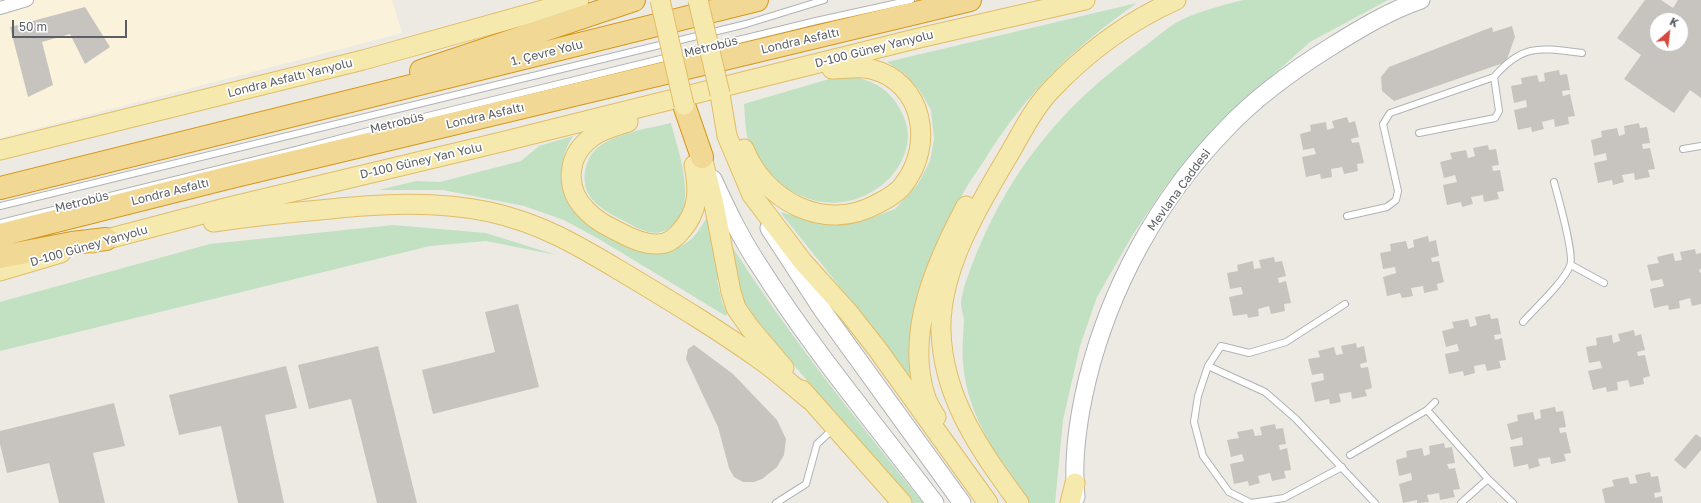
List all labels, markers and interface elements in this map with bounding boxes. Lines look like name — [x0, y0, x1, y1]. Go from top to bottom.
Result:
scale bar — [14, 12, 129, 38]
north arrow — [1649, 12, 1689, 52]
text: K — [1668, 14, 1681, 29]
text: 50 m — [19, 19, 47, 34]
street label: Londra Asfaltı — [759, 25, 841, 57]
street label: D-100 Güney Yanyolu — [813, 27, 935, 71]
street label: Metrobüs — [683, 33, 739, 61]
street label: 1. Çevre Yolu — [510, 37, 584, 69]
street label: Londra Asfaltı Yanyolu — [226, 55, 354, 101]
street label: Londra Asfaltı — [444, 100, 526, 132]
street label: Metrobüs — [369, 109, 425, 137]
street label: D-100 Güney Yan Yolu — [358, 140, 484, 182]
street label: Mevlana Caddesi — [1144, 146, 1214, 234]
street label: Londra Asfaltı — [129, 175, 211, 209]
street label: Metrobüs — [54, 188, 110, 216]
street label: D-100 Güney Yanyolu — [29, 222, 149, 270]

